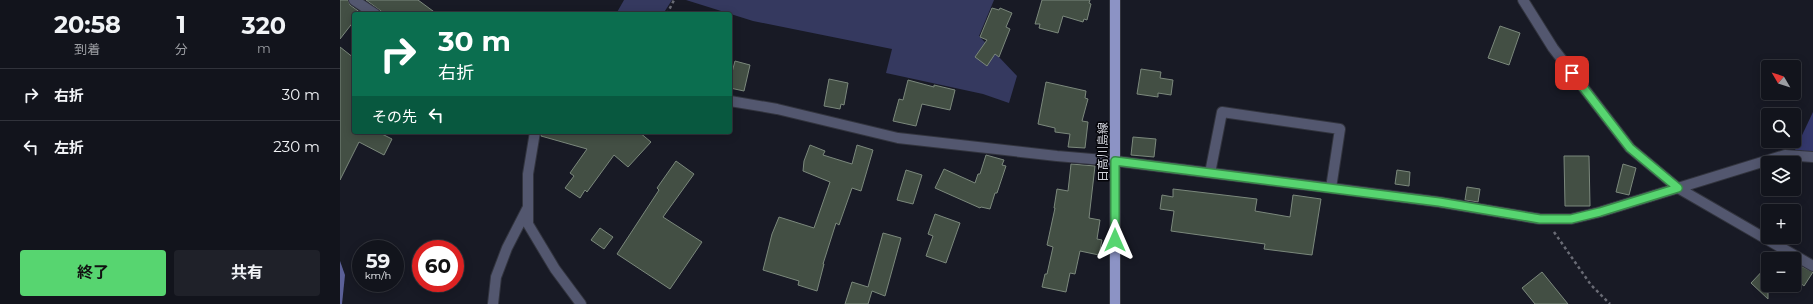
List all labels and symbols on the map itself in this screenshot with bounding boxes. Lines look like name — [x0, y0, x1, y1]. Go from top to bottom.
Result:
pin — [1555, 56, 1589, 90]
north arrow — [1761, 60, 1801, 100]
street label: 日高川島線 — [1095, 122, 1110, 182]
position arrow — [1094, 219, 1136, 261]
speed limit sign: 60 — [412, 240, 464, 292]

